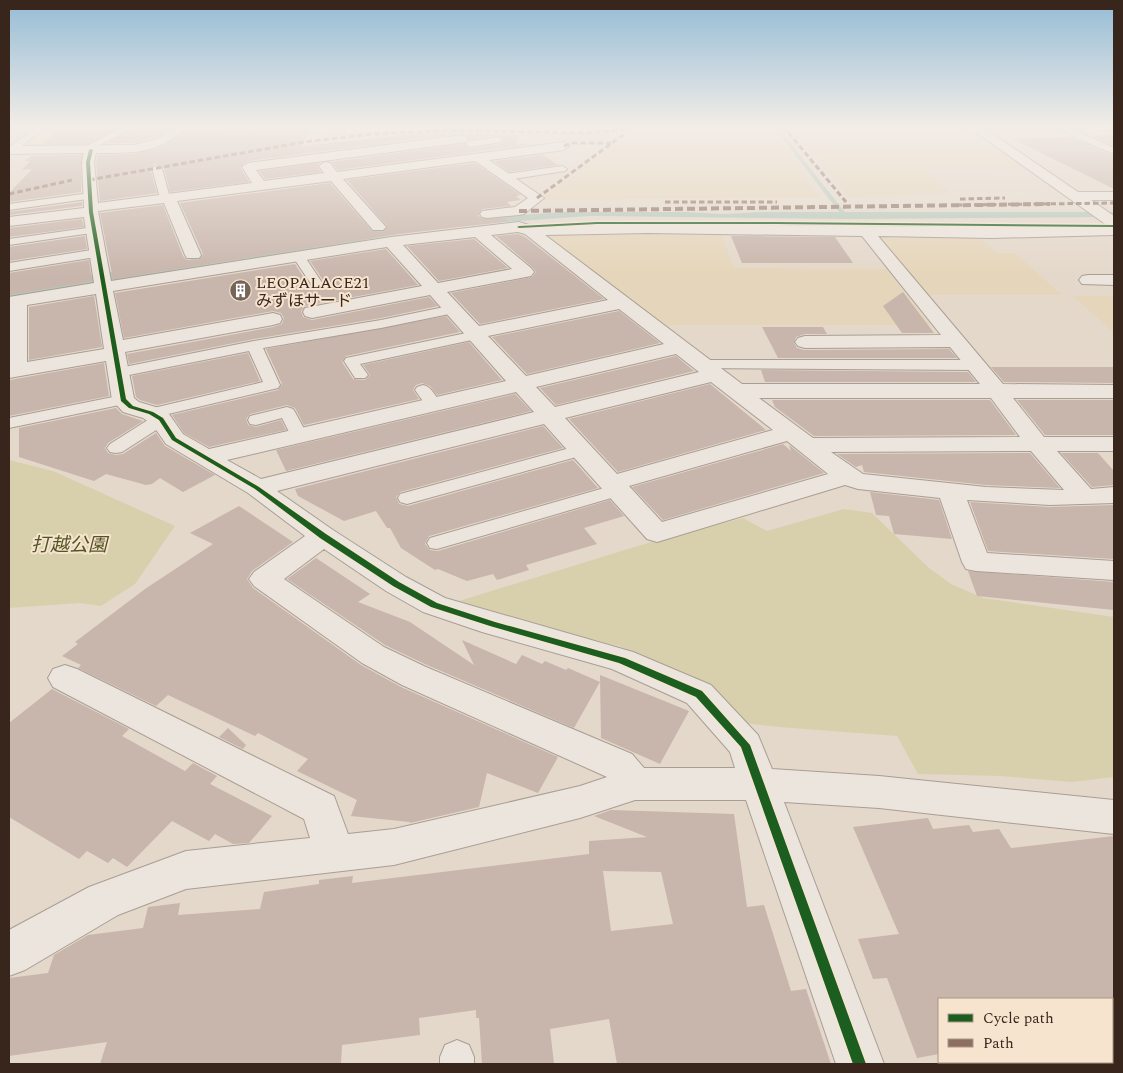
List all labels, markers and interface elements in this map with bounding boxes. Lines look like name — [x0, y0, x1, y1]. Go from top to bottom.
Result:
place label: LEOPALACE21 みずほサード — [256, 271, 370, 313]
building icon: LEOPALACE21 みずほサード — [228, 279, 252, 303]
park label: 打越公園 — [31, 531, 110, 560]
legend — [938, 998, 1113, 1063]
text: Cycle path — [983, 1007, 1054, 1030]
text: Path — [983, 1032, 1014, 1055]

